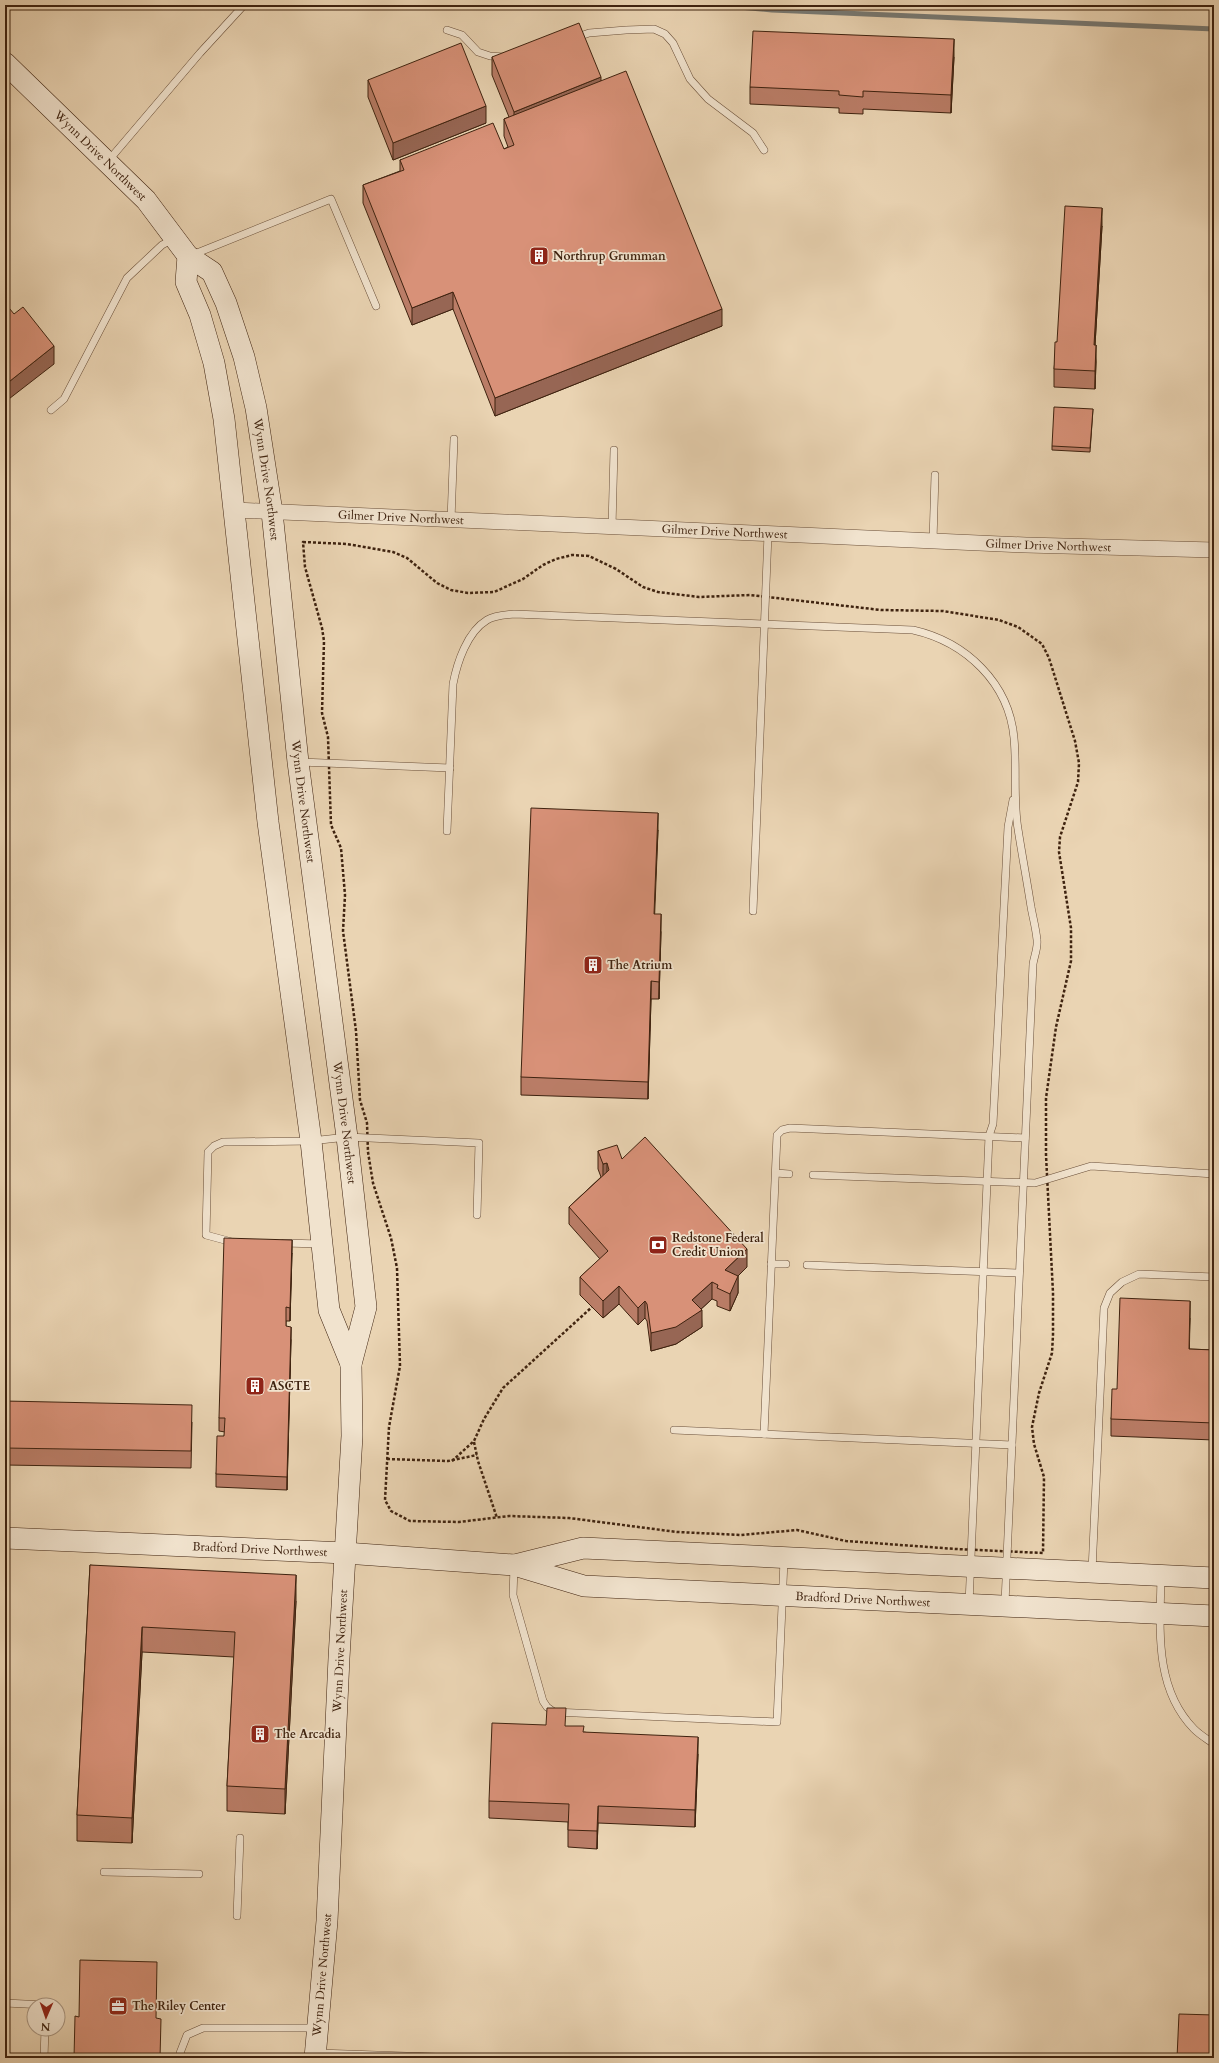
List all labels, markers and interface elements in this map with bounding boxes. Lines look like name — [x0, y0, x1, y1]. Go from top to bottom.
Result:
street label: Wynn Drive Northwest — [50, 106, 150, 204]
building icon: Northrup Grumman — [528, 245, 550, 267]
place label: Northrup Grumman — [553, 248, 666, 264]
street label: Wynn Drive Northwest — [250, 416, 283, 541]
street label: Gilmer Drive Northwest — [338, 507, 464, 528]
street label: Gilmer Drive Northwest — [661, 521, 788, 542]
street label: Gilmer Drive Northwest — [985, 535, 1112, 555]
street label: Wynn Drive Northwest — [288, 738, 319, 864]
building icon: The Atrium — [582, 954, 604, 976]
place label: The Atrium — [607, 957, 673, 973]
street label: Wynn Drive Northwest — [329, 1059, 360, 1185]
place label: Redstone Federal Credit Union — [672, 1230, 764, 1260]
bank icon: Redstone Federal Credit Union — [647, 1234, 669, 1256]
building icon: ASCTE — [244, 1375, 266, 1397]
place label: ASCTE — [269, 1378, 311, 1394]
street label: Bradford Drive Northwest — [192, 1538, 328, 1560]
street label: Bradford Drive Northwest — [795, 1588, 931, 1610]
street label: Wynn Drive Northwest — [329, 1589, 351, 1714]
building icon: The Arcadia — [249, 1723, 271, 1745]
place label: The Arcadia — [274, 1726, 341, 1742]
street label: Wynn Drive Northwest — [309, 1913, 335, 2038]
office icon: The Riley Center — [107, 1995, 129, 2017]
north arrow — [26, 1997, 66, 2037]
place label: The Riley Center — [132, 1998, 226, 2014]
text: N — [40, 2019, 51, 2034]

